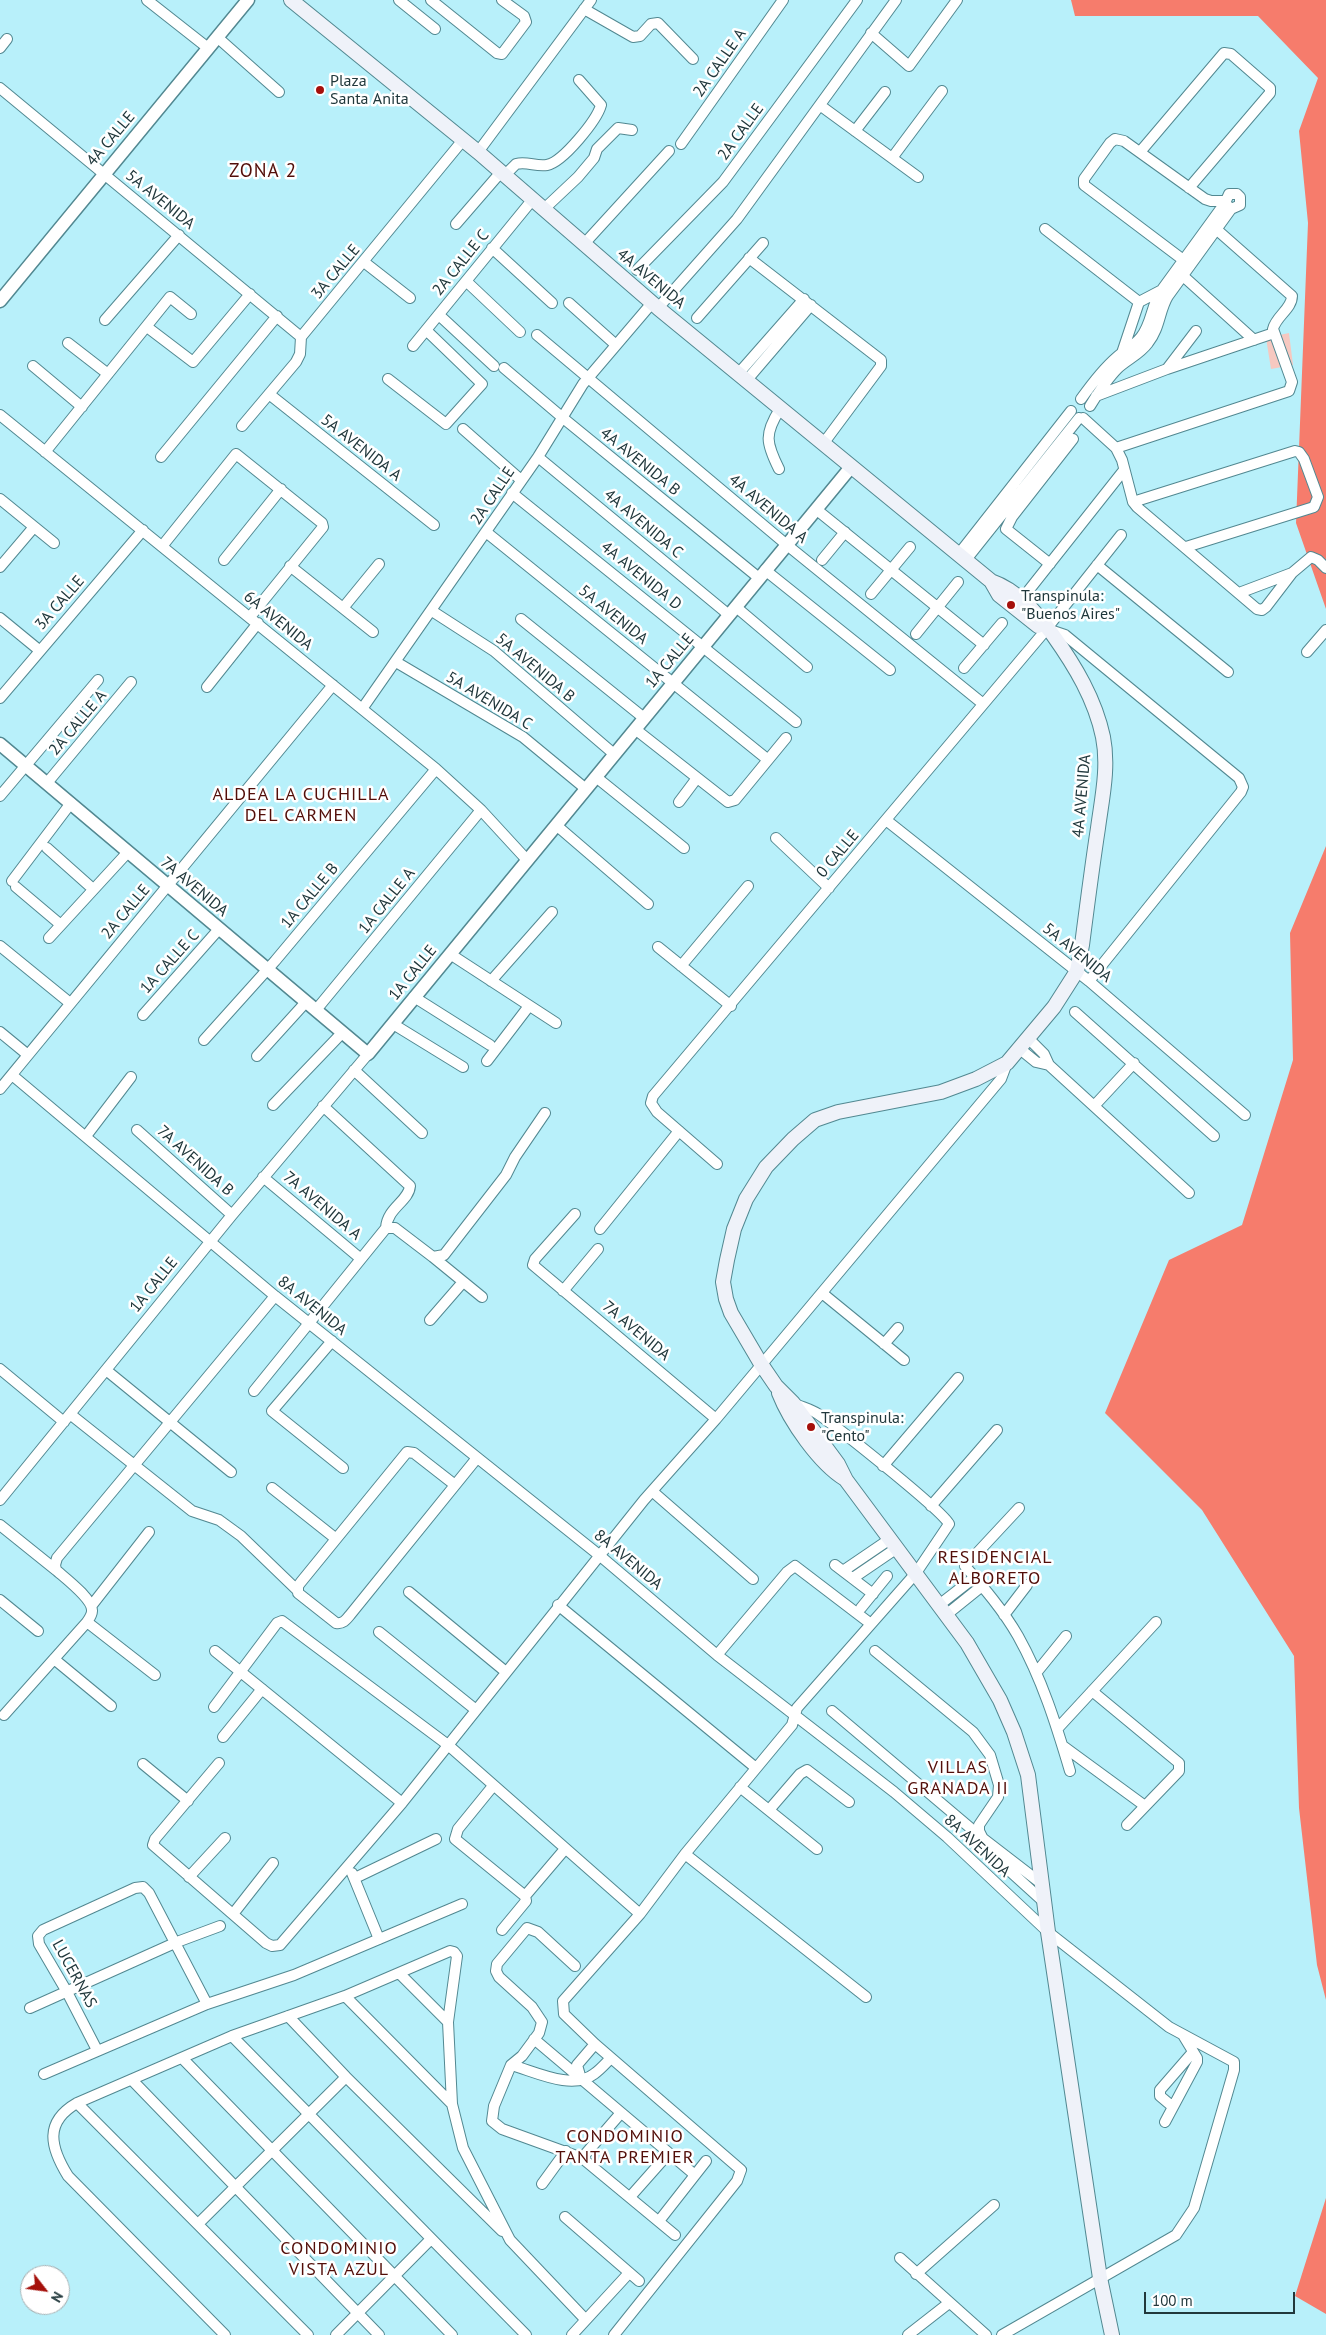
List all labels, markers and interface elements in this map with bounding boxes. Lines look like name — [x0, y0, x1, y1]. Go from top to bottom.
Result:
street label: 2A CALLE A — [689, 25, 751, 101]
place label: Plaza Santa Anita — [330, 71, 409, 109]
marker: Plaza Santa Anita — [314, 84, 326, 96]
street label: 2A CALLE — [714, 100, 768, 164]
street label: 4A CALLE — [83, 108, 139, 170]
district label: ZONA 2 — [228, 161, 298, 183]
street label: 5A AVENIDA — [122, 166, 198, 234]
street label: 2A CALLE C — [429, 226, 493, 300]
street label: 3A CALLE — [308, 241, 364, 303]
street label: 4A AVENIDA — [613, 245, 689, 313]
street label: 5A AVENIDA A — [317, 411, 405, 485]
street label: 4A AVENIDA B — [596, 424, 684, 500]
street label: 2A CALLE — [467, 463, 519, 529]
street label: 4A AVENIDA A — [725, 470, 811, 548]
street label: 4A AVENIDA C — [600, 485, 686, 563]
street label: 4A AVENIDA D — [597, 538, 685, 614]
street label: 3A CALLE — [31, 572, 89, 634]
street label: 5A AVENIDA — [575, 581, 651, 649]
place label: Transpinula: "Buenos Aires" — [1021, 586, 1120, 624]
street label: 6A AVENIDA — [240, 587, 316, 655]
marker: Transpinula: "Buenos Aires" — [1005, 599, 1017, 611]
street label: 5A AVENIDA B — [492, 629, 578, 707]
street label: 1A CALLE — [642, 630, 698, 692]
street label: 5A AVENIDA C — [443, 668, 535, 734]
street label: 2A CALLE A — [45, 687, 111, 759]
street label: 4A AVENIDA — [1069, 754, 1095, 838]
district label: ALDEA LA CUCHILLA DEL CARMEN — [210, 784, 392, 826]
street label: 0 CALLE — [813, 826, 863, 882]
street label: 7A AVENIDA — [156, 853, 232, 921]
street label: 1A CALLE B — [277, 860, 343, 932]
street label: 1A CALLE A — [355, 864, 419, 938]
street label: 2A CALLE — [98, 881, 154, 943]
street label: 5A AVENIDA — [1039, 919, 1115, 987]
street label: 1A CALLE C — [136, 926, 204, 998]
street label: 1A CALLE — [385, 941, 441, 1005]
street label: 7A AVENIDA B — [153, 1122, 237, 1200]
street label: 7A AVENIDA A — [279, 1168, 365, 1244]
street label: 1A CALLE — [126, 1253, 182, 1317]
street label: 8A AVENIDA — [274, 1272, 350, 1340]
street label: 7A AVENIDA — [598, 1297, 674, 1365]
place label: Transpinula: "Cento" — [821, 1408, 903, 1446]
marker: Transpinula: "Cento" — [805, 1421, 817, 1433]
street label: 8A AVENIDA — [590, 1526, 666, 1594]
district label: RESIDENCIAL ALBORETO — [936, 1547, 1054, 1590]
district label: VILLAS GRANADA II — [906, 1757, 1010, 1800]
street label: 8A AVENIDA — [940, 1811, 1014, 1881]
street label: LUCERNAS — [48, 1937, 100, 2011]
district label: CONDOMINIO TANTA PREMIER — [554, 2126, 696, 2168]
district label: CONDOMINIO VISTA AZUL — [279, 2238, 399, 2280]
north arrow — [20, 2265, 70, 2315]
scale bar — [1146, 2282, 1297, 2314]
text: N — [47, 2289, 67, 2305]
text: 100 m — [1152, 2291, 1193, 2310]

